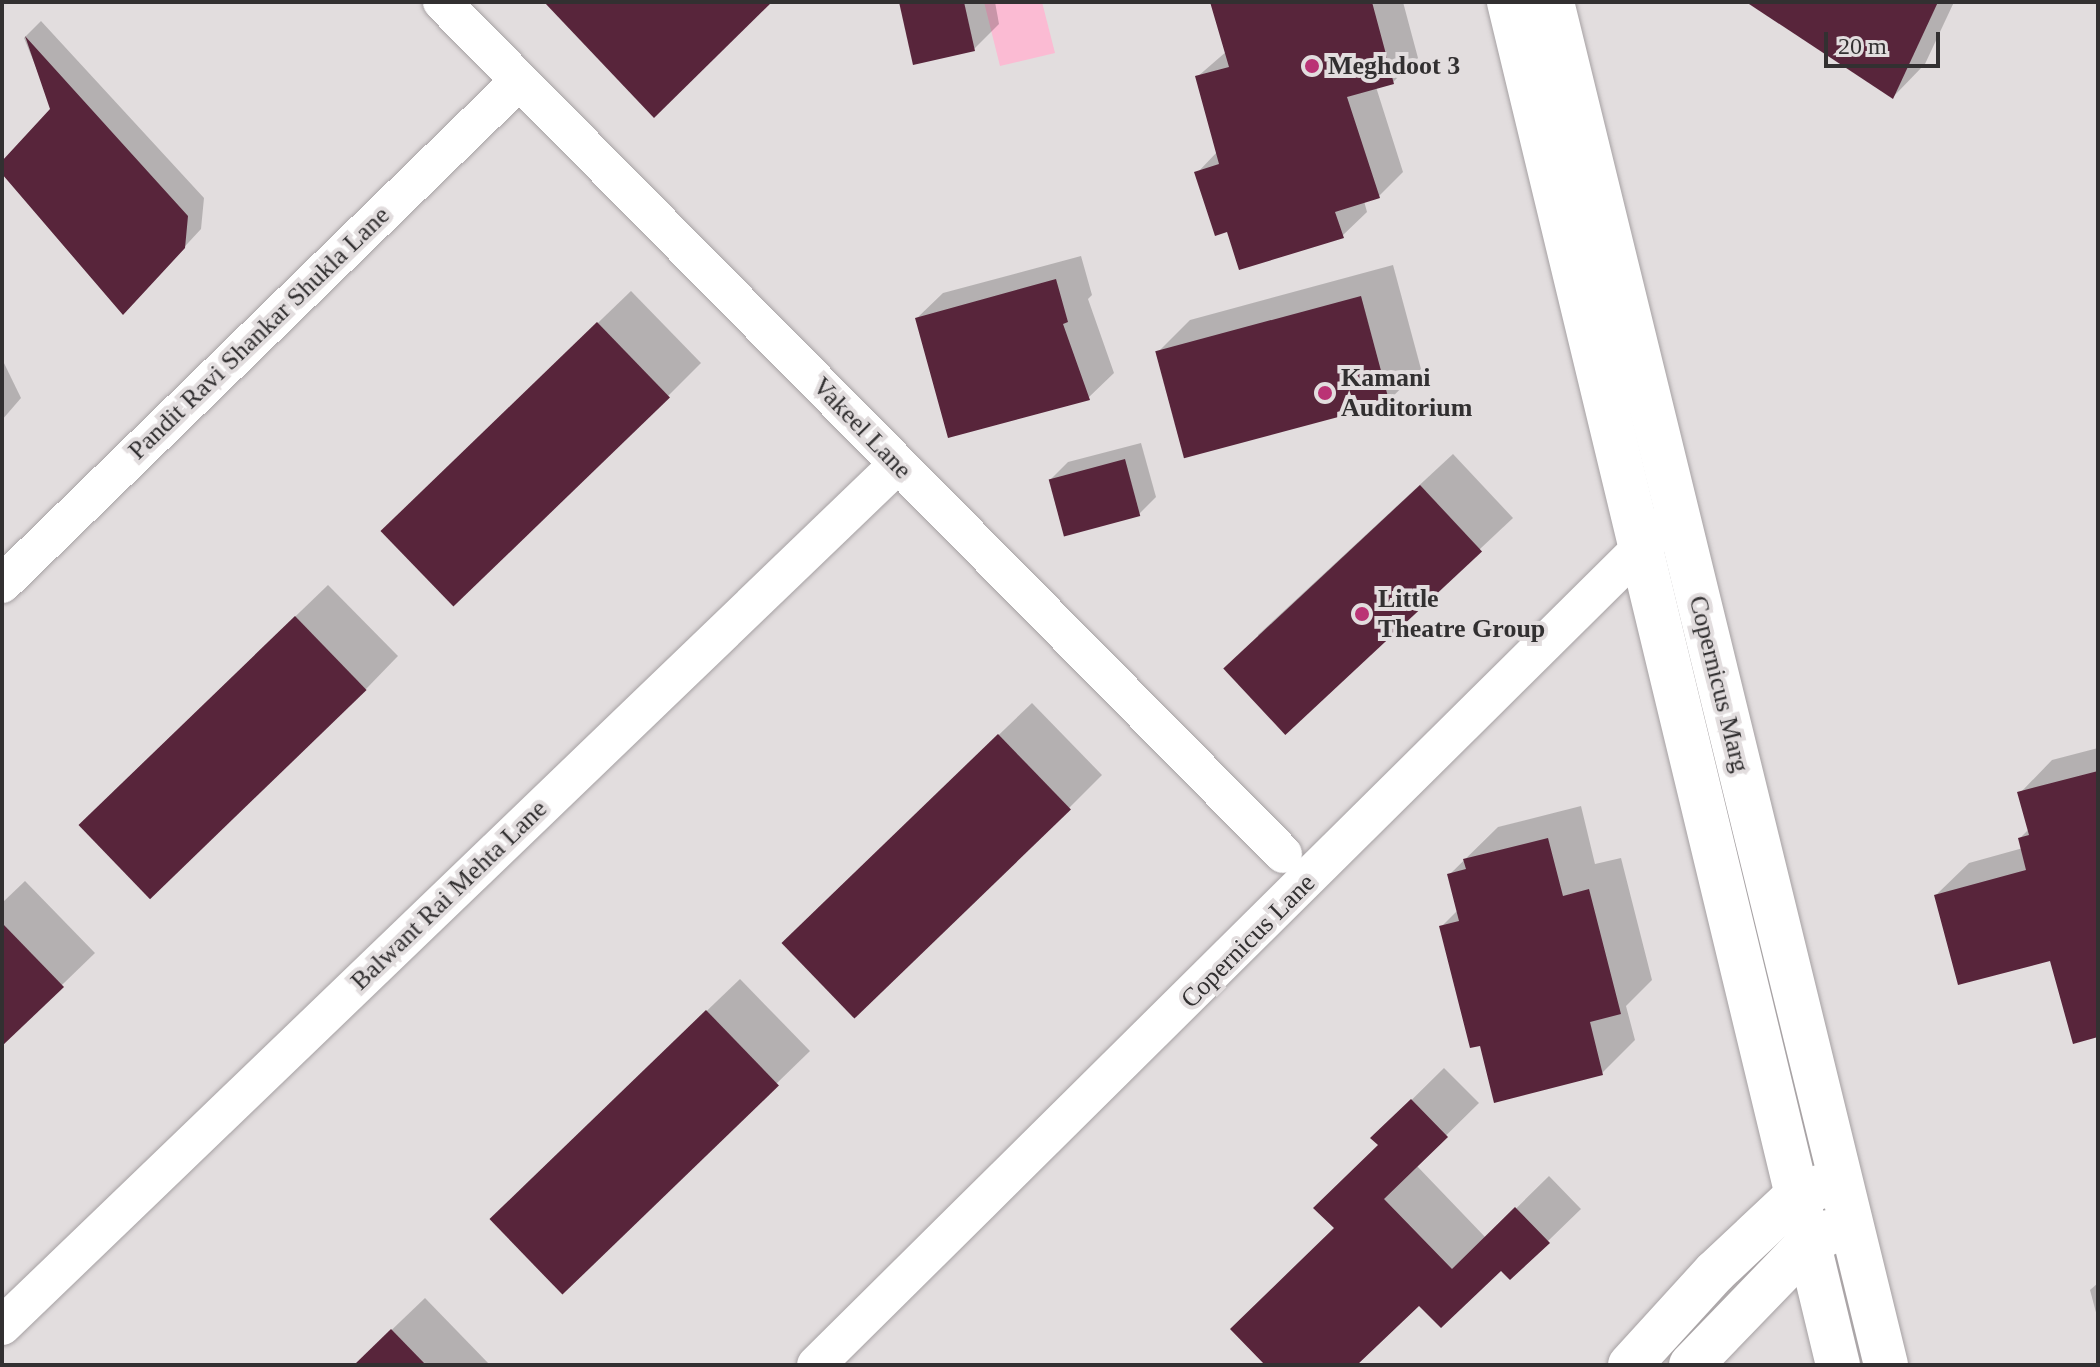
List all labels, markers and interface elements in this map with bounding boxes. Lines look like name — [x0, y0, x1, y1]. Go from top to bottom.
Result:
scale bar — [1828, 16, 1944, 66]
text: 20 m — [1838, 33, 1887, 59]
place label: Meghdoot 3 — [1328, 50, 1460, 82]
marker: Meghdoot 3 — [1303, 57, 1321, 75]
street label: Pandit Ravi Shankar Shukla Lane — [122, 200, 396, 466]
place label: Kamani Auditorium — [1341, 362, 1472, 424]
street label: Vakeel Lane — [806, 371, 918, 485]
marker: Kamani Auditorium — [1316, 384, 1334, 402]
place label: Little Theatre Group — [1378, 583, 1545, 644]
street label: Copernicus Marg — [1682, 593, 1756, 775]
marker: Little Theatre Group — [1353, 605, 1371, 623]
street label: Balwant Rai Mehta Lane — [344, 793, 554, 997]
street label: Copernicus Lane — [1174, 867, 1322, 1015]

